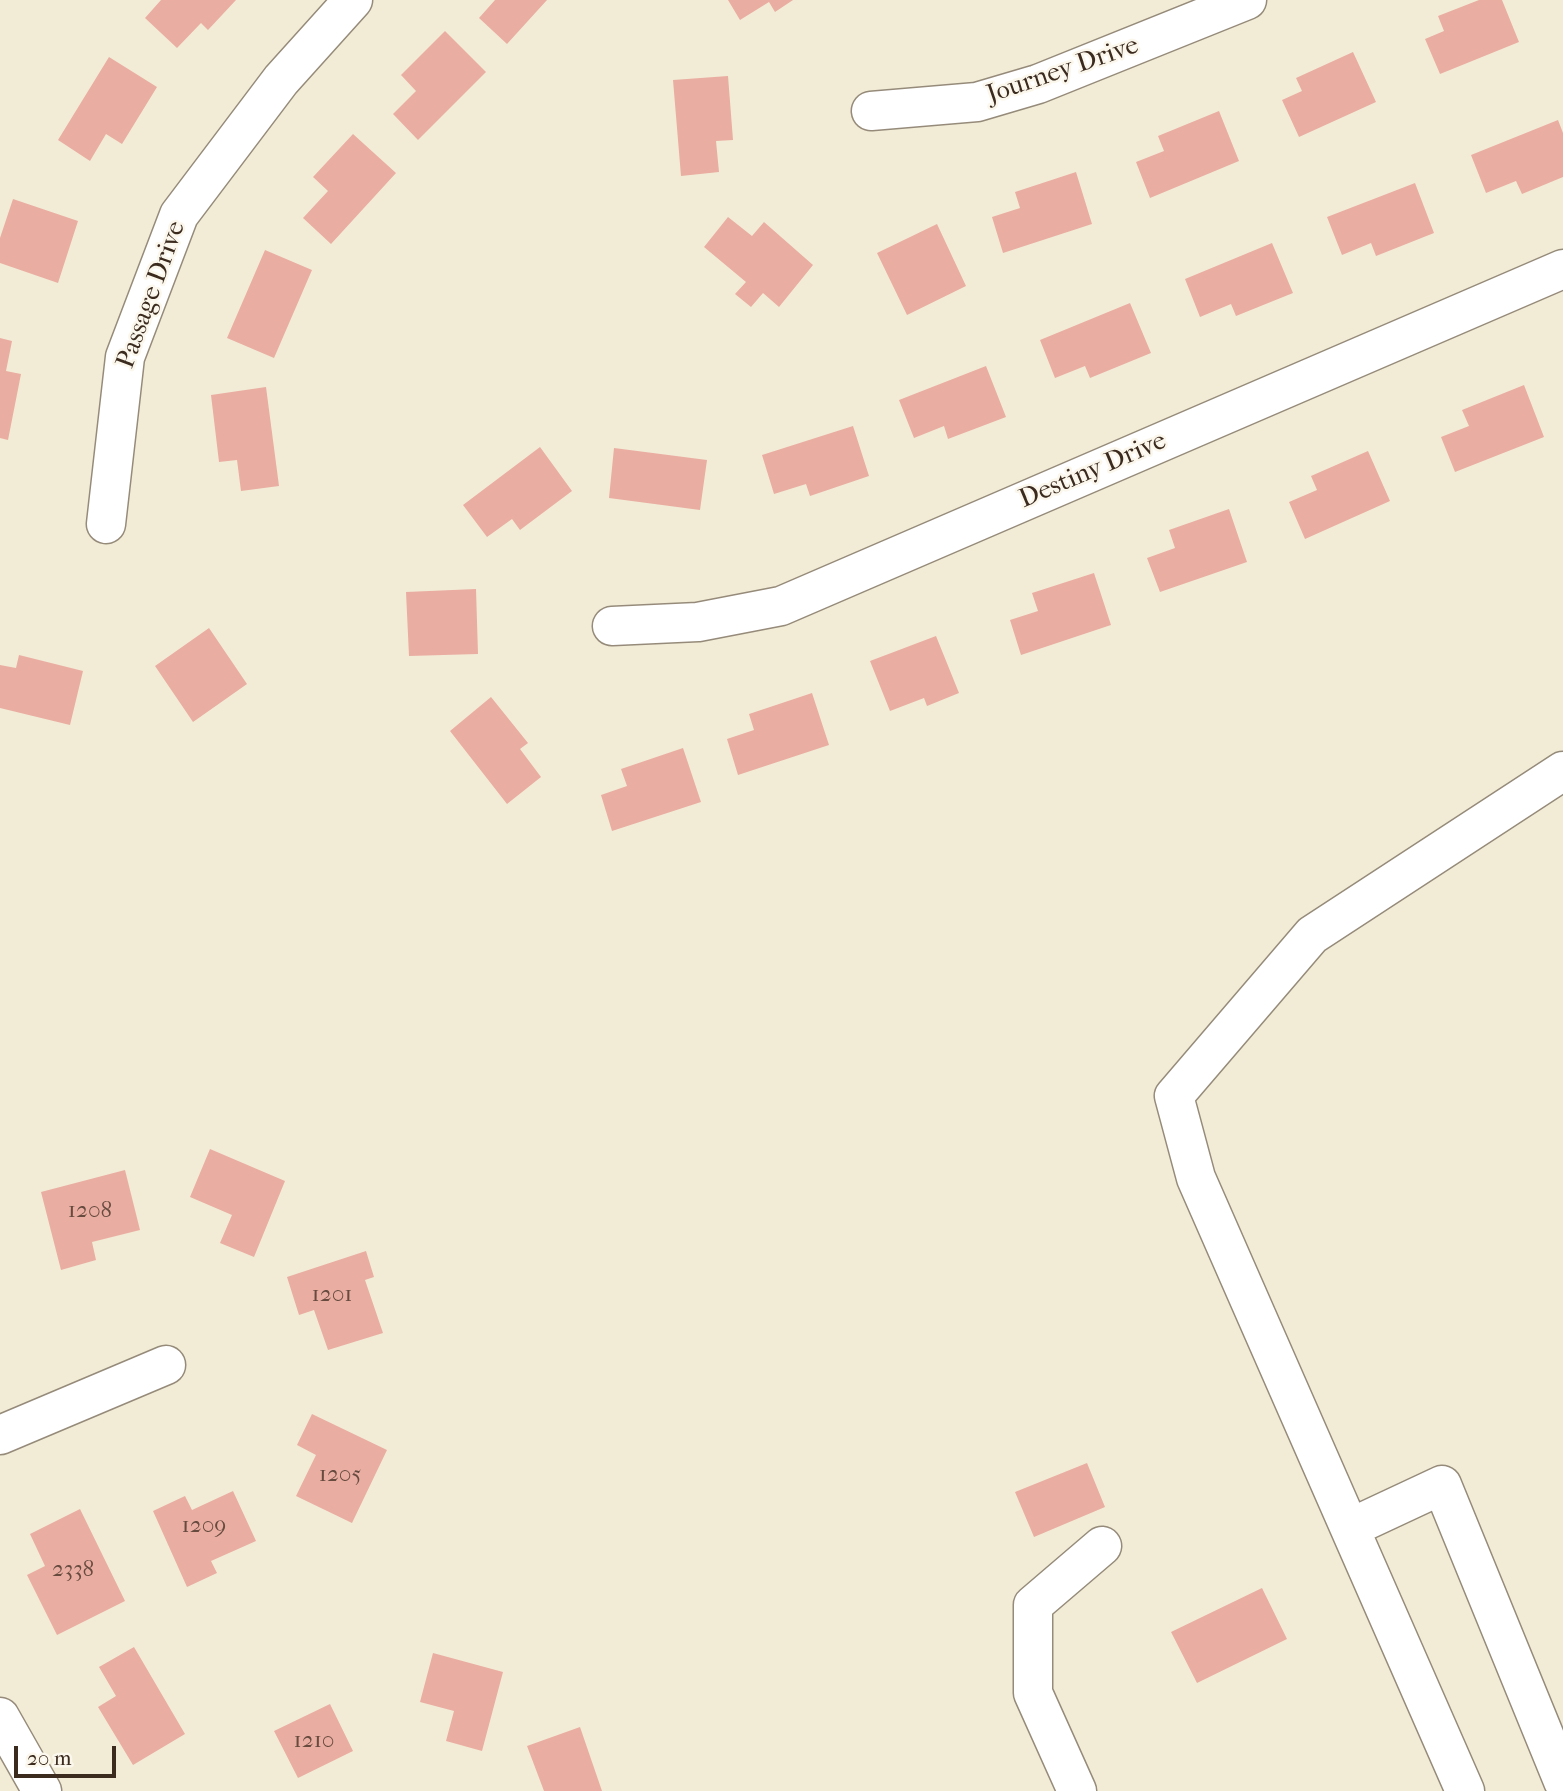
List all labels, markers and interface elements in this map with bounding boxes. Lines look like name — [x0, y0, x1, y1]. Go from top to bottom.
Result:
street label: Journey Drive — [983, 30, 1143, 112]
street label: Passage Drive — [111, 217, 193, 373]
street label: Destiny Drive — [1015, 426, 1171, 516]
house number: 1208 — [68, 1197, 112, 1225]
house number: 1201 — [312, 1281, 352, 1309]
house number: 1205 — [319, 1461, 361, 1489]
house number: 1209 — [182, 1512, 226, 1540]
house number: 2338 — [52, 1556, 94, 1584]
house number: 1210 — [294, 1727, 334, 1755]
scale bar — [18, 1732, 119, 1776]
text: 20 m — [27, 1746, 71, 1770]

